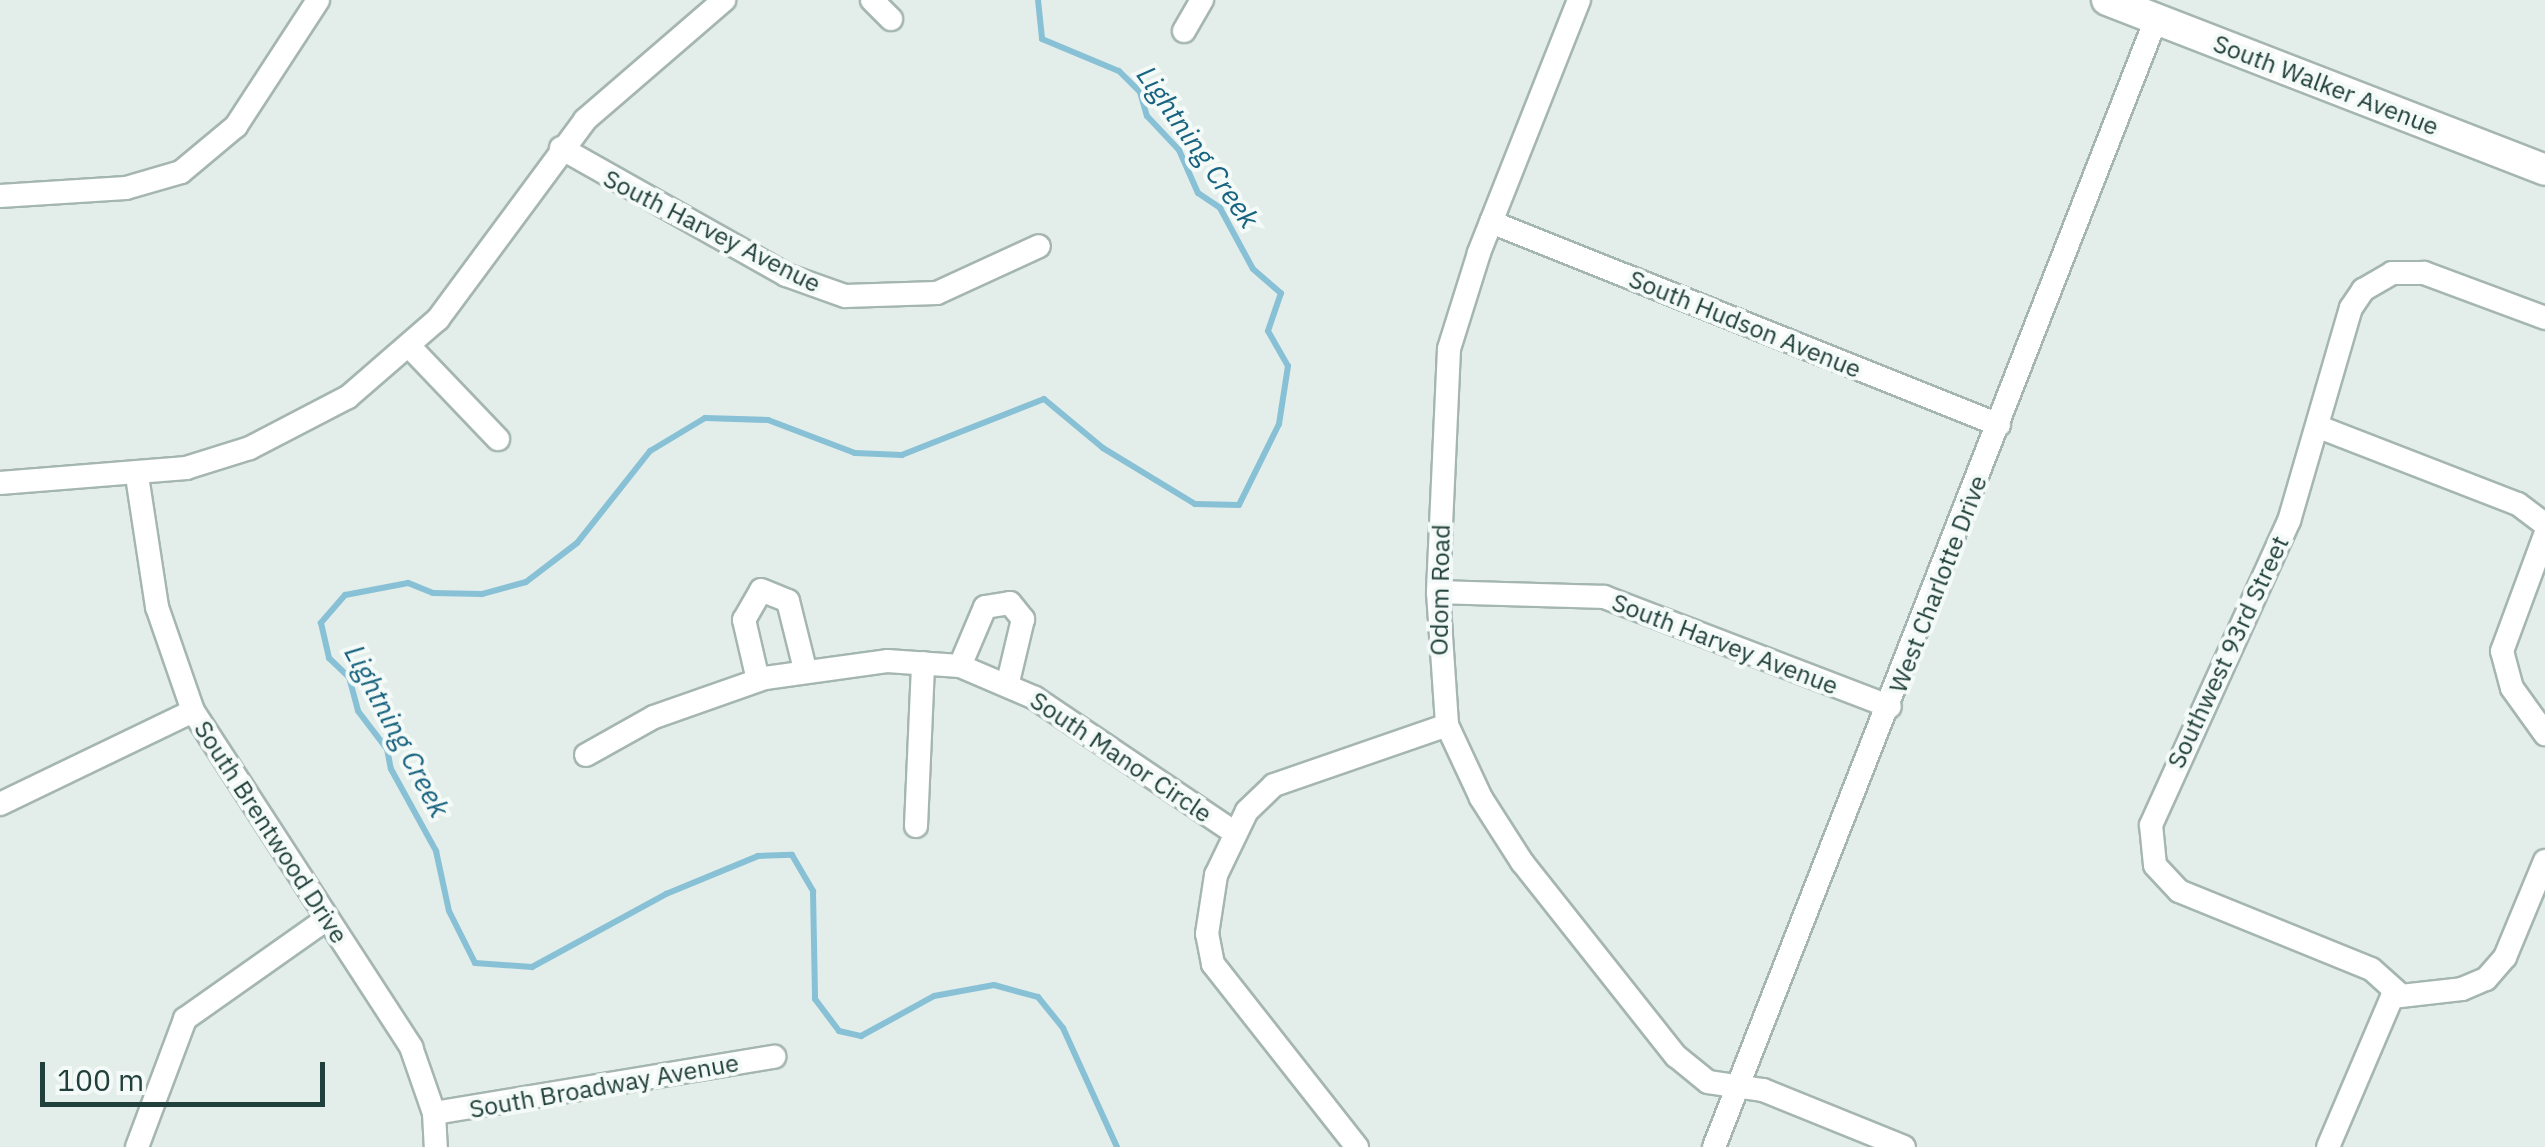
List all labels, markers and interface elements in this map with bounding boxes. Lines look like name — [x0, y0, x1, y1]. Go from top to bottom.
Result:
street label: South Walker Avenue — [2209, 28, 2443, 142]
water label: Lightning Creek — [1130, 60, 1266, 234]
street label: South Harvey Avenue — [598, 163, 826, 299]
street label: South Hudson Avenue — [1625, 264, 1865, 384]
street label: West Charlotte Drive — [1883, 471, 1993, 697]
street label: Odom Road — [1424, 524, 1456, 656]
street label: Southwest 93rd Street — [2161, 531, 2295, 773]
street label: South Harvey Avenue — [1608, 587, 1842, 701]
water label: Lightning Creek — [338, 639, 456, 823]
street label: South Manor Circle — [1025, 685, 1217, 829]
street label: South Brentwood Drive — [188, 715, 354, 949]
scale bar — [45, 1042, 330, 1104]
street label: South Broadway Avenue — [467, 1048, 741, 1124]
text: 100 m — [57, 1060, 144, 1099]

